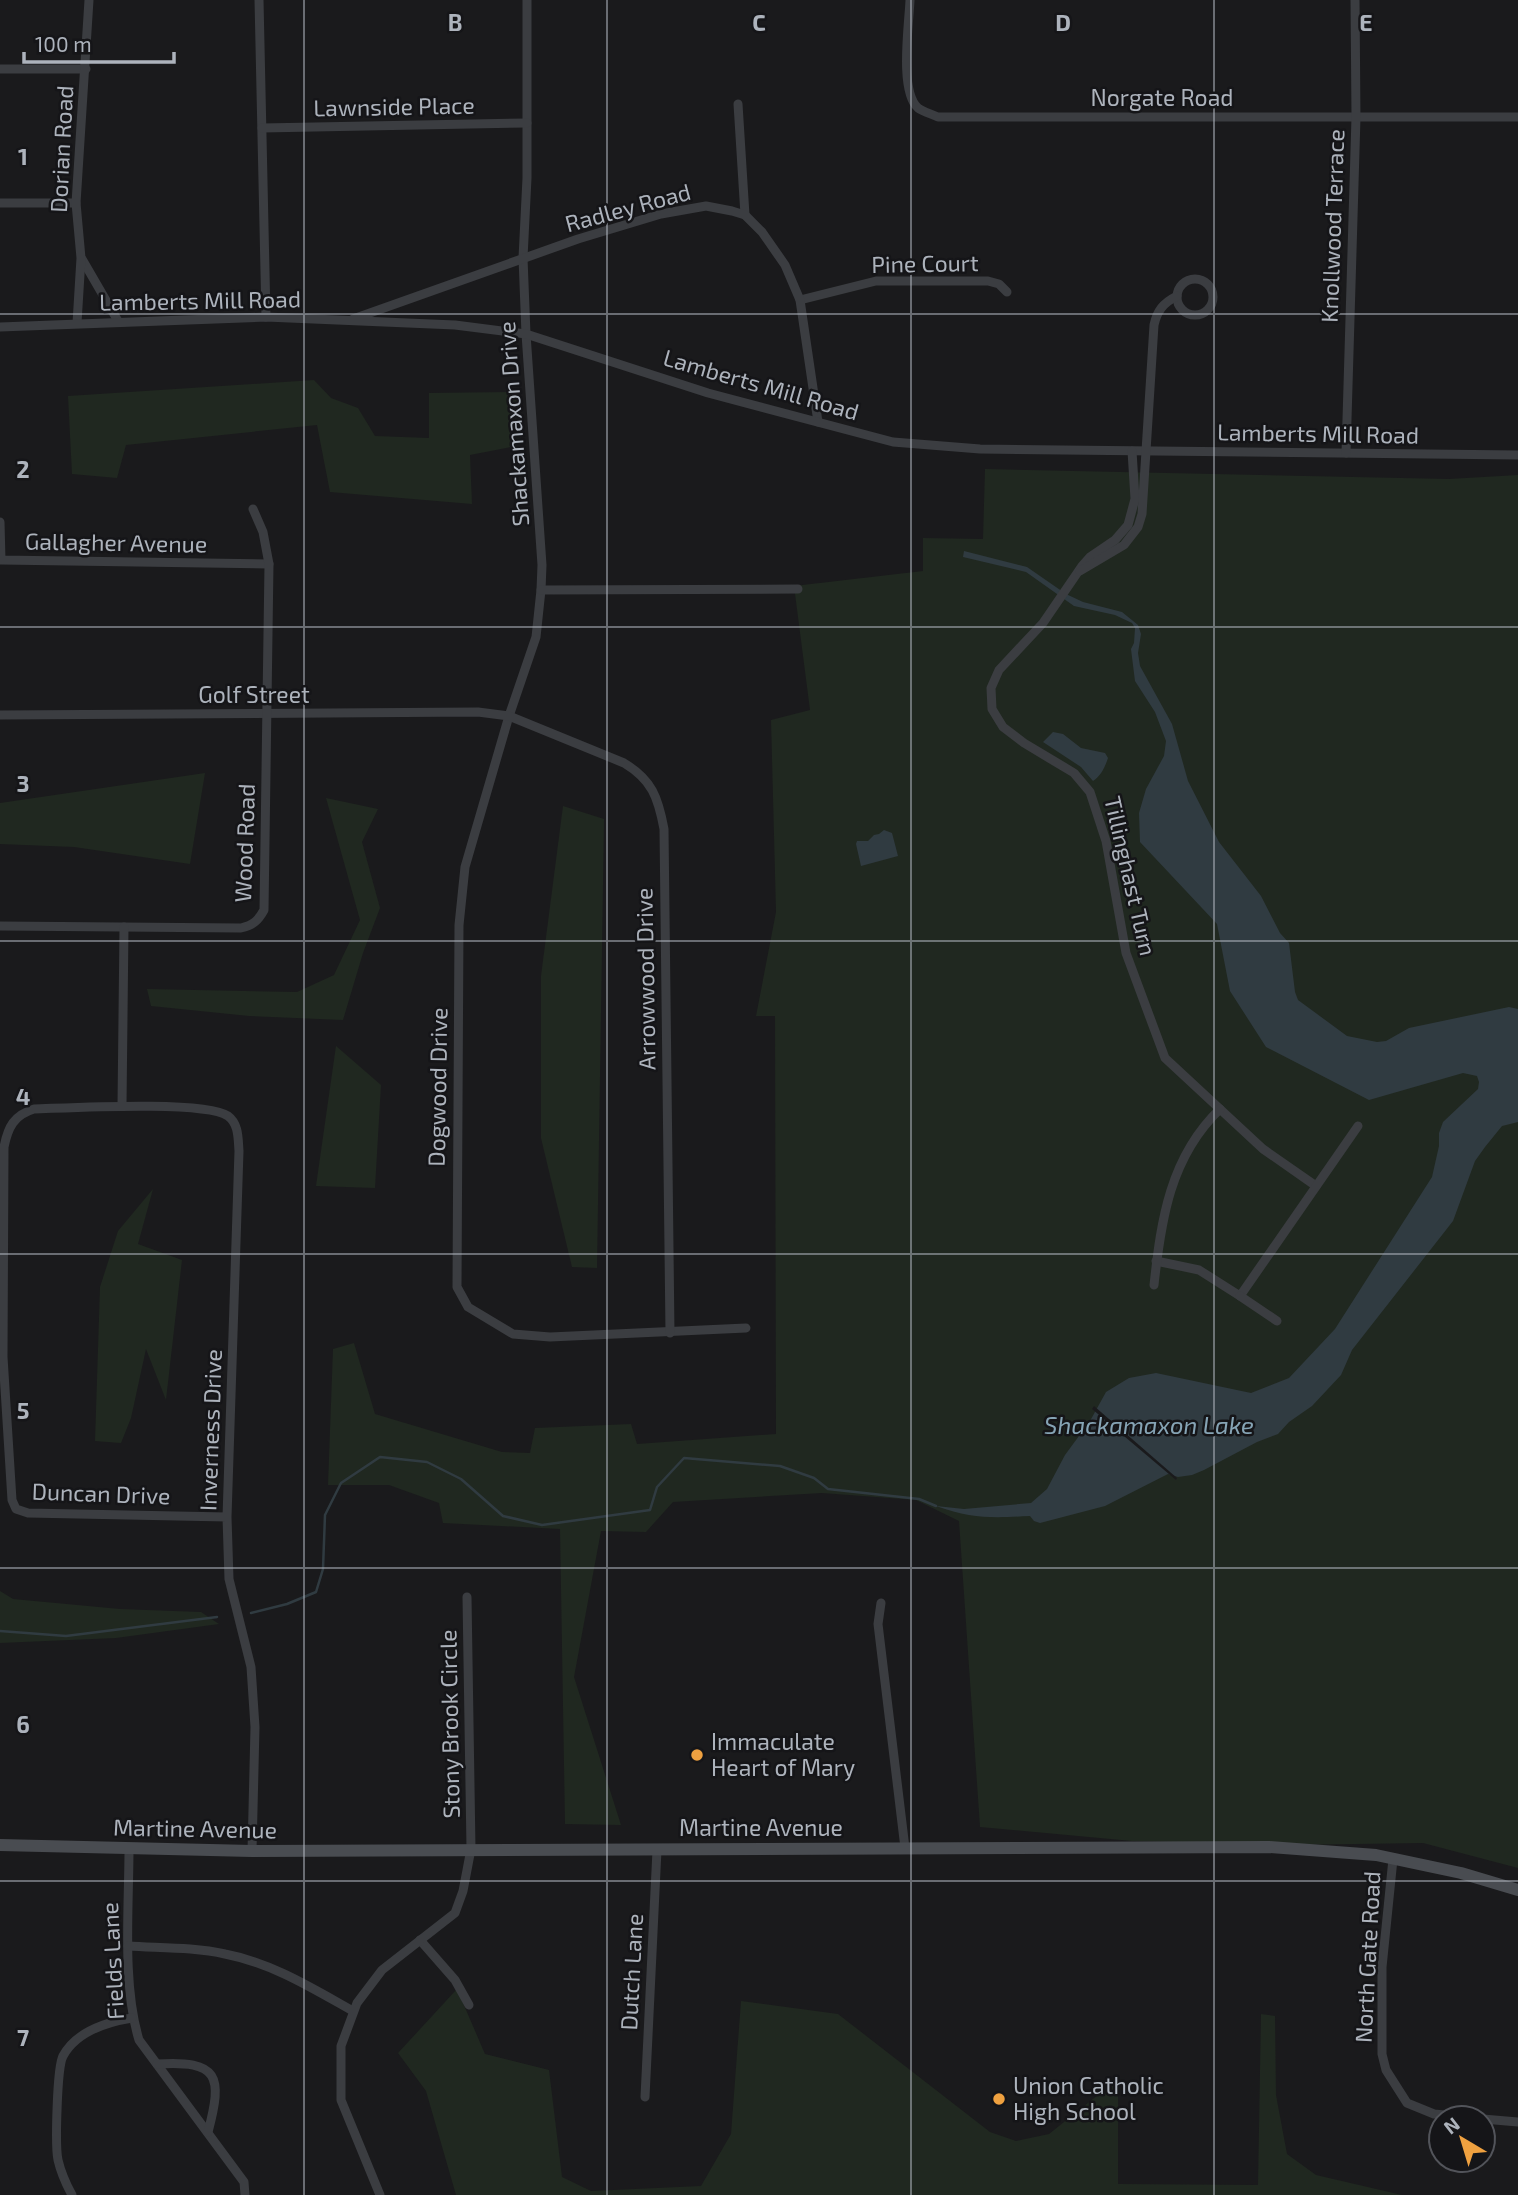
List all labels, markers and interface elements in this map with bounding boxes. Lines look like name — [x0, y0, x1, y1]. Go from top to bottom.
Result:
text: B — [448, 8, 462, 36]
text: C — [752, 8, 766, 36]
text: D — [1055, 8, 1071, 36]
text: E — [1359, 8, 1373, 36]
scale bar — [24, 21, 175, 65]
text: 100 m — [35, 31, 92, 56]
street label: Norgate Road — [1091, 83, 1233, 111]
street label: Dorian Road — [44, 85, 78, 213]
street label: Lawnside Place — [313, 91, 475, 121]
street label: Knollwood Terrace — [1315, 129, 1349, 323]
text: 1 — [18, 142, 28, 170]
street label: Radley Road — [562, 177, 694, 237]
street label: Pine Court — [871, 248, 979, 278]
street label: Lamberts Mill Road — [99, 284, 301, 316]
street label: Shackamaxon Drive — [492, 321, 534, 527]
street label: Lamberts Mill Road — [660, 343, 862, 425]
street label: Lamberts Mill Road — [1217, 417, 1419, 449]
text: 2 — [16, 455, 30, 483]
street label: Gallagher Avenue — [25, 526, 207, 558]
street label: Golf Street — [198, 680, 310, 708]
text: 3 — [16, 769, 30, 797]
street label: Wood Road — [228, 783, 260, 903]
street label: Tillinghast Turn — [1099, 793, 1163, 958]
street label: Arrowwood Drive — [629, 888, 661, 1070]
street label: Dogwood Drive — [422, 1007, 452, 1167]
text: 4 — [16, 1082, 30, 1110]
street label: Inverness Drive — [193, 1349, 227, 1511]
text: 5 — [17, 1396, 29, 1424]
water label: Shackamaxon Lake — [1044, 1410, 1254, 1439]
street label: Duncan Drive — [31, 1477, 171, 1509]
street label: Stony Brook Circle — [433, 1629, 465, 1819]
text: 6 — [16, 1710, 30, 1738]
place label: Immaculate Heart of Mary — [711, 1727, 855, 1781]
marker: Immaculate Heart of Mary — [689, 1747, 705, 1763]
street label: Martine Avenue — [113, 1813, 277, 1843]
street label: Martine Avenue — [679, 1813, 843, 1841]
street label: North Gate Road — [1349, 1870, 1385, 2044]
street label: Fields Lane — [95, 1902, 129, 2020]
street label: Dutch Lane — [614, 1913, 648, 2031]
text: 7 — [17, 2023, 29, 2051]
place label: Union Catholic High School — [1013, 2071, 1164, 2125]
marker: Union Catholic High School — [991, 2091, 1007, 2107]
north arrow — [1427, 2104, 1497, 2174]
text: N — [1439, 2112, 1464, 2138]

